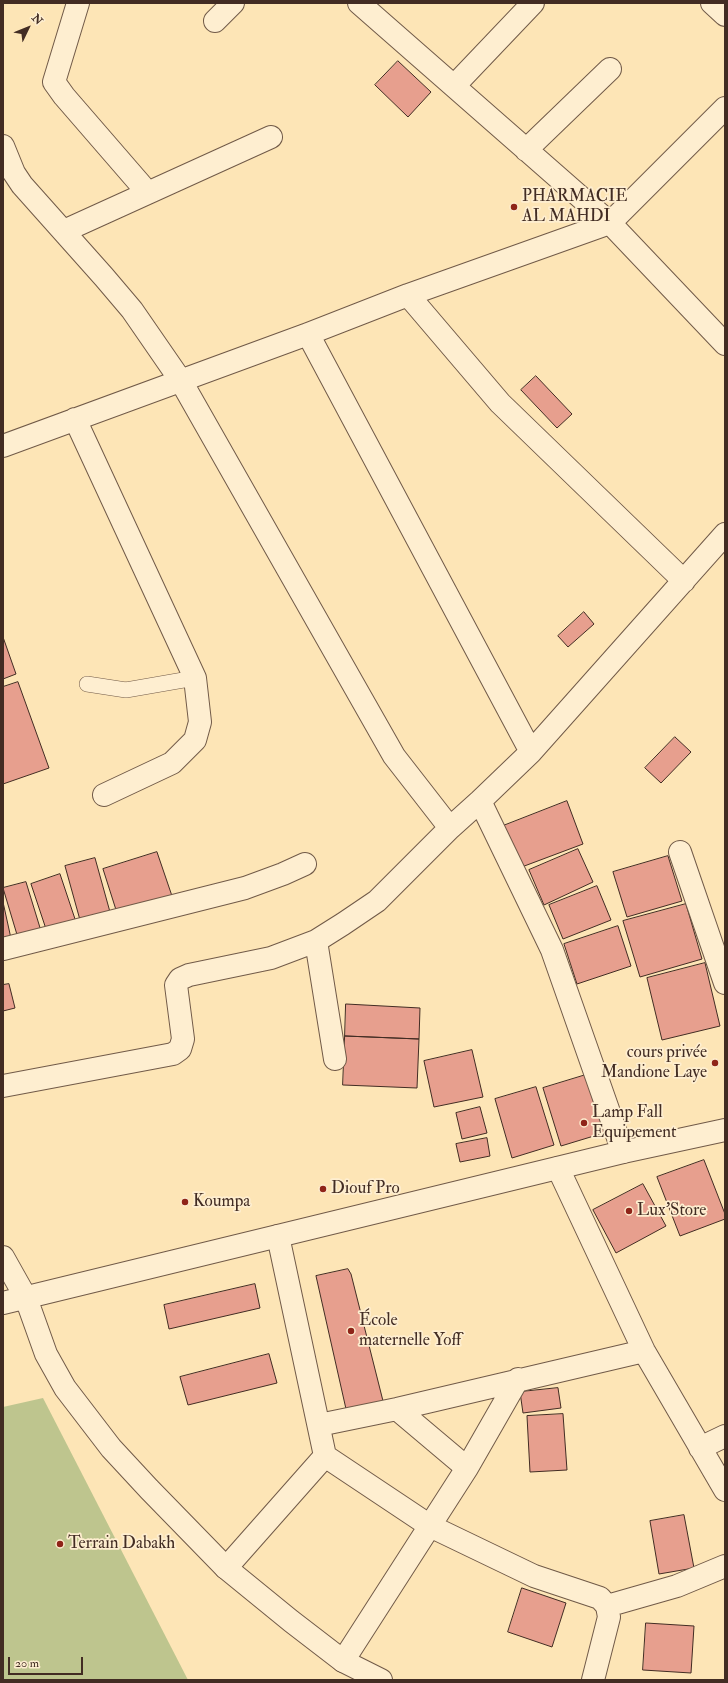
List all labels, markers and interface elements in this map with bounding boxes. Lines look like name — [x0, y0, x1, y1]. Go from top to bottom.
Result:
north arrow — [8, 8, 48, 48]
text: N — [29, 11, 45, 28]
place label: PHARMACIE AL MAHDI — [522, 187, 627, 227]
marker: PHARMACIE AL MAHDI — [509, 202, 519, 212]
place label: cours privée Mandione Laye — [601, 1043, 707, 1083]
marker: cours privée Mandione Laye — [710, 1058, 720, 1068]
place label: Lamp Fall Equipement — [592, 1103, 677, 1143]
marker: Lamp Fall Equipement — [579, 1118, 589, 1128]
place label: Diouf Pro — [331, 1179, 400, 1199]
marker: Diouf Pro — [318, 1184, 328, 1194]
place label: Koumpa — [193, 1192, 250, 1212]
marker: Koumpa — [180, 1197, 190, 1207]
place label: Lux'Store — [637, 1201, 706, 1221]
marker: Lux'Store — [624, 1206, 634, 1216]
place label: École maternelle Yoff — [359, 1311, 461, 1351]
marker: École maternelle Yoff — [346, 1326, 356, 1336]
place label: Terrain Dabakh — [68, 1534, 175, 1554]
marker: Terrain Dabakh — [55, 1539, 65, 1549]
scale bar — [10, 1649, 85, 1675]
text: 20 m — [15, 1656, 39, 1671]

